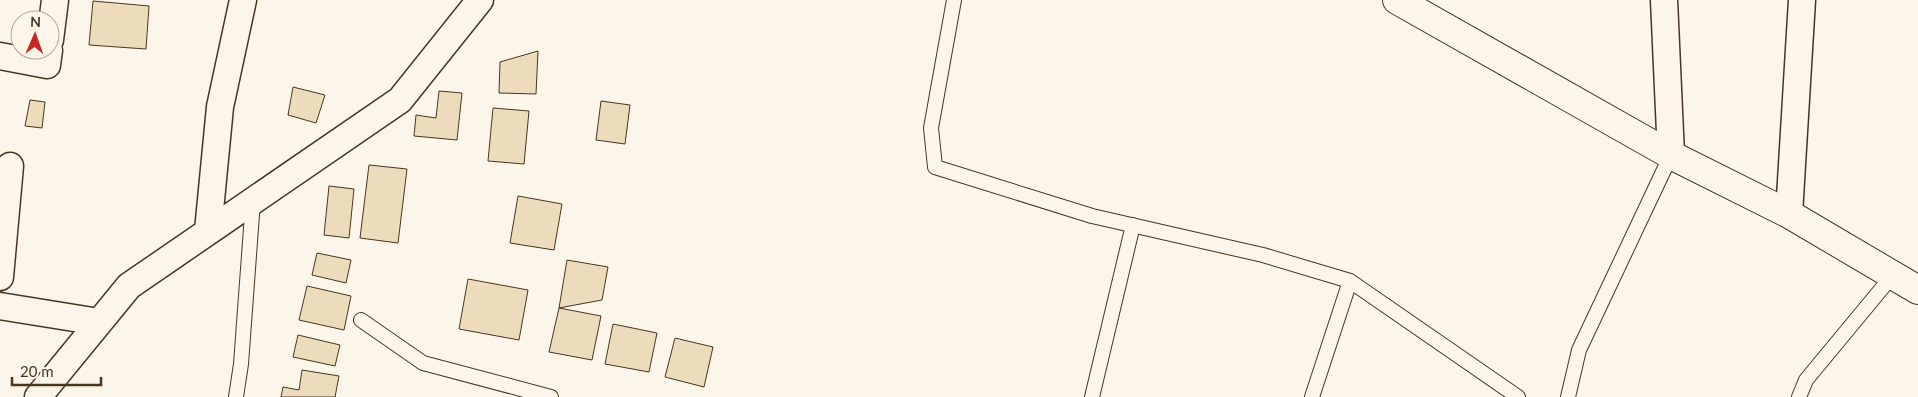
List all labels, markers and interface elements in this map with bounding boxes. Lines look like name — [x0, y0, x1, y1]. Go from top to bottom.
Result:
north arrow — [10, 10, 60, 60]
text: N — [30, 13, 41, 30]
scale bar — [12, 354, 101, 386]
text: 20 m — [20, 362, 54, 380]

